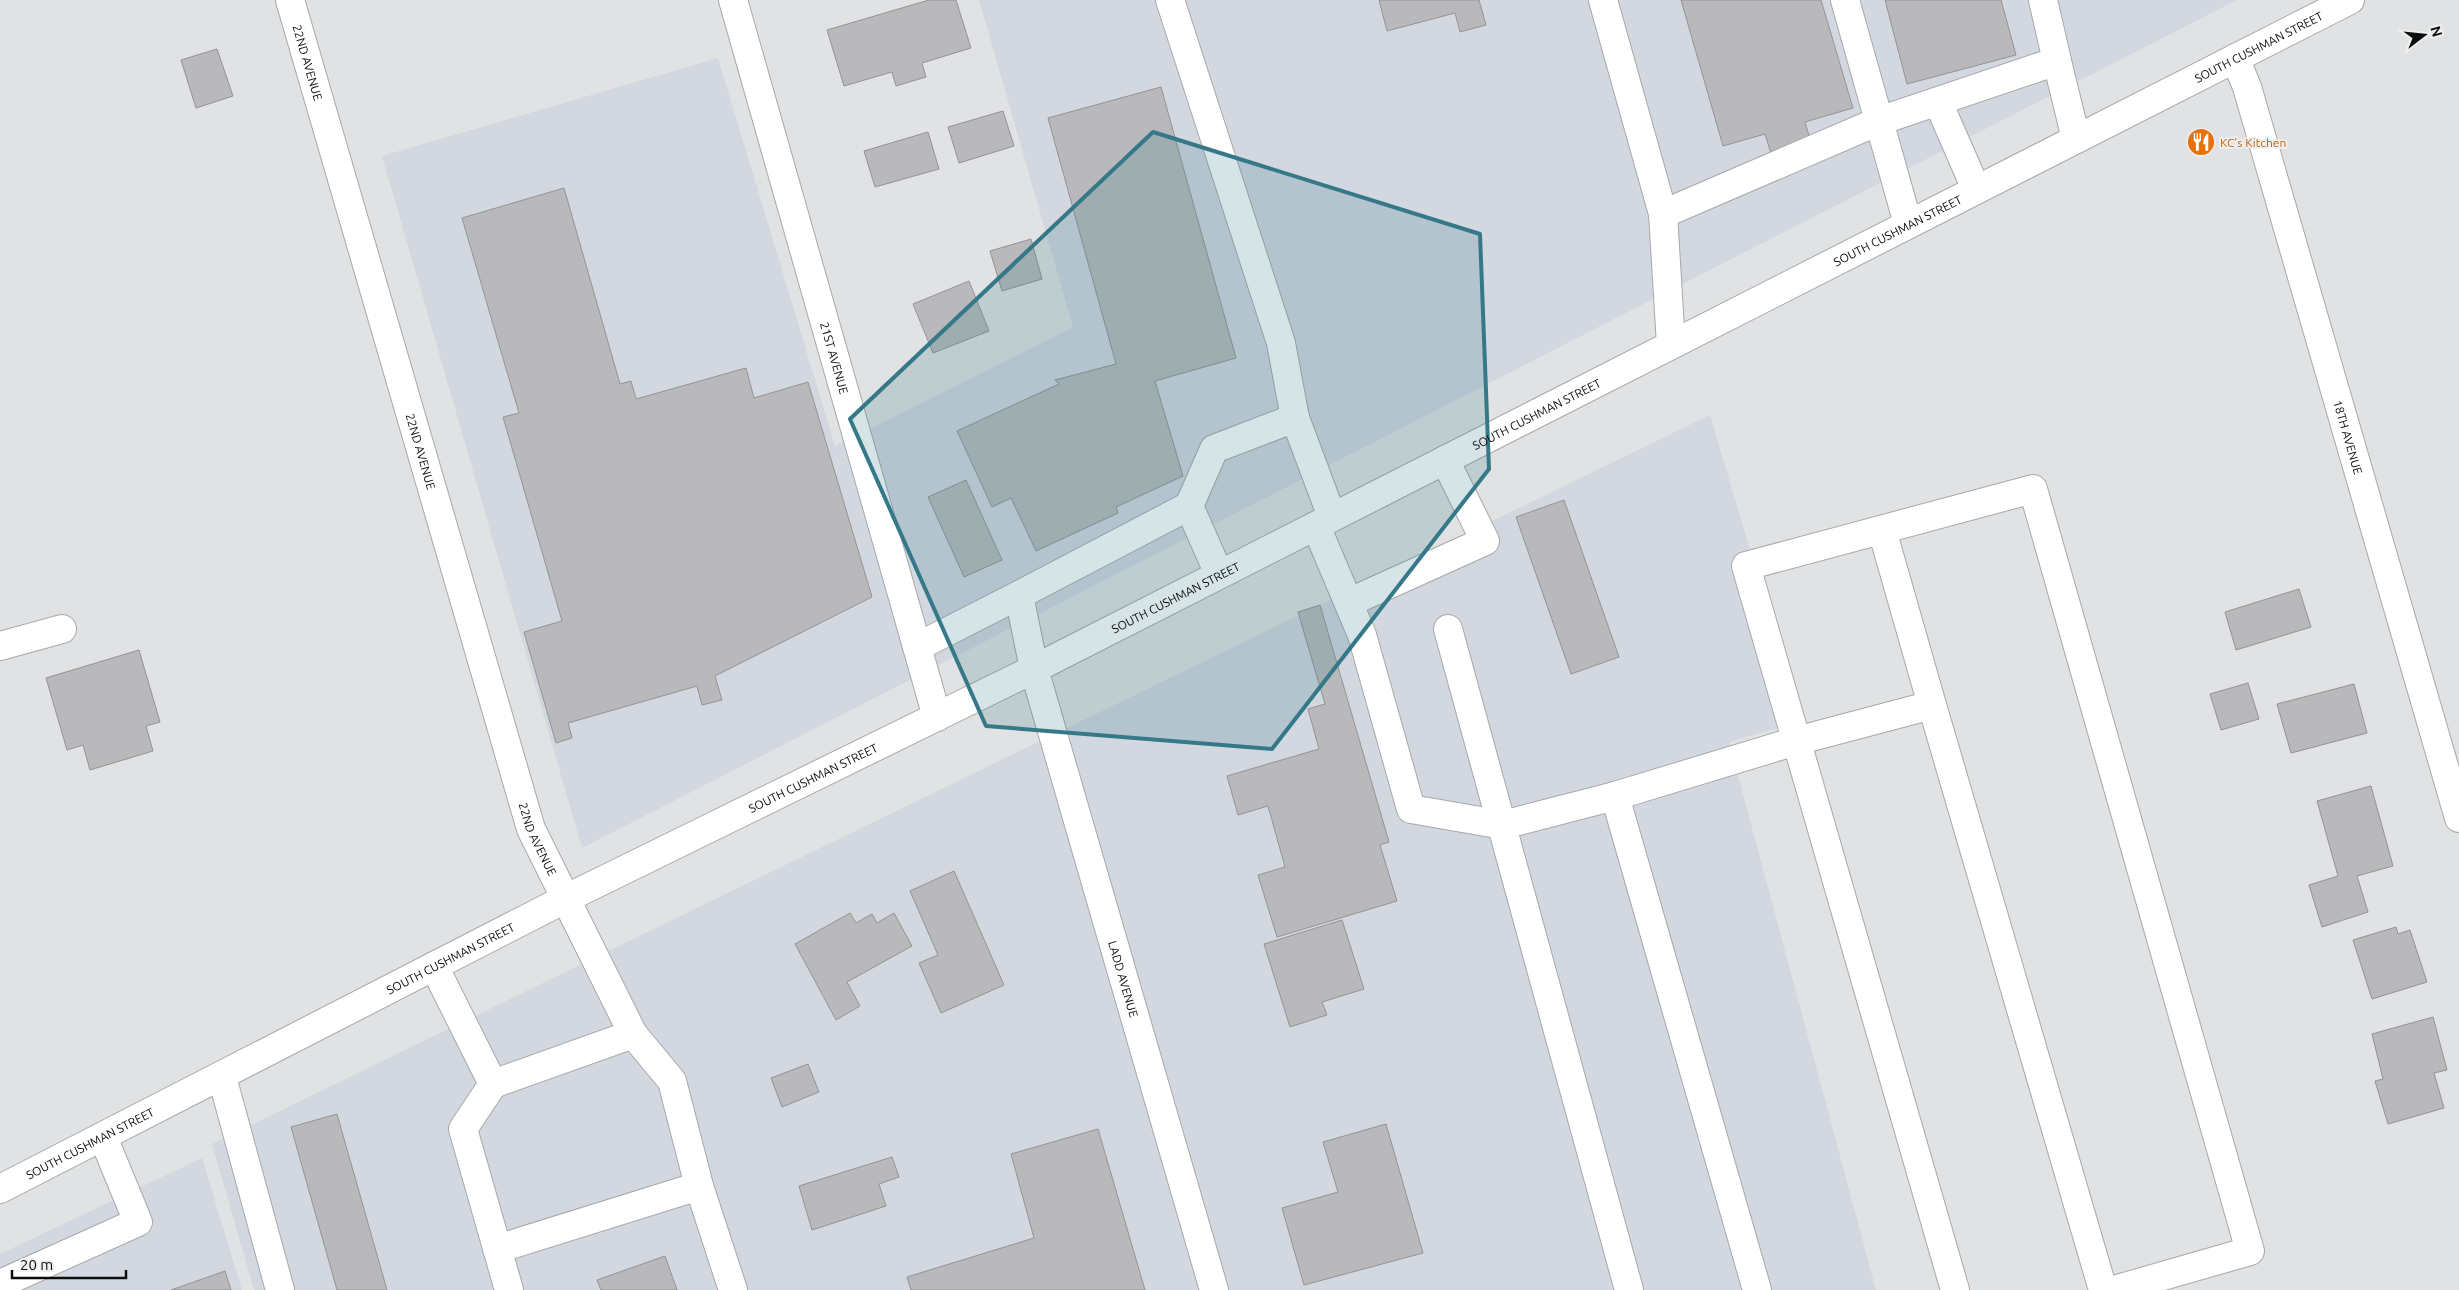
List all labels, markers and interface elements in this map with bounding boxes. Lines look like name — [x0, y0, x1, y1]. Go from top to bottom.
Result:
street label: SOUTH CUSHMAN STREET — [2192, 8, 2325, 85]
north arrow — [2399, 10, 2449, 60]
street label: 22ND AVENUE — [291, 23, 325, 102]
text: N — [2427, 24, 2446, 39]
restaurant icon: KC's Kitchen — [2186, 127, 2216, 157]
place label: KC's Kitchen — [2220, 136, 2286, 149]
street label: SOUTH CUSHMAN STREET — [1831, 192, 1964, 268]
street label: 21ST AVENUE — [818, 320, 851, 396]
street label: SOUTH CUSHMAN STREET — [1470, 375, 1603, 452]
street label: 18TH AVENUE — [2332, 399, 2366, 476]
street label: 22ND AVENUE — [404, 412, 438, 491]
street label: SOUTH CUSHMAN STREET — [1109, 559, 1242, 635]
street label: SOUTH CUSHMAN STREET — [746, 740, 880, 815]
street label: 22ND AVENUE — [517, 801, 560, 878]
street label: SOUTH CUSHMAN STREET — [384, 920, 517, 996]
street label: LADD AVENUE — [1107, 939, 1141, 1019]
street label: SOUTH CUSHMAN STREET — [24, 1105, 156, 1181]
scale bar — [12, 1248, 126, 1280]
text: 20 m — [20, 1256, 53, 1273]

